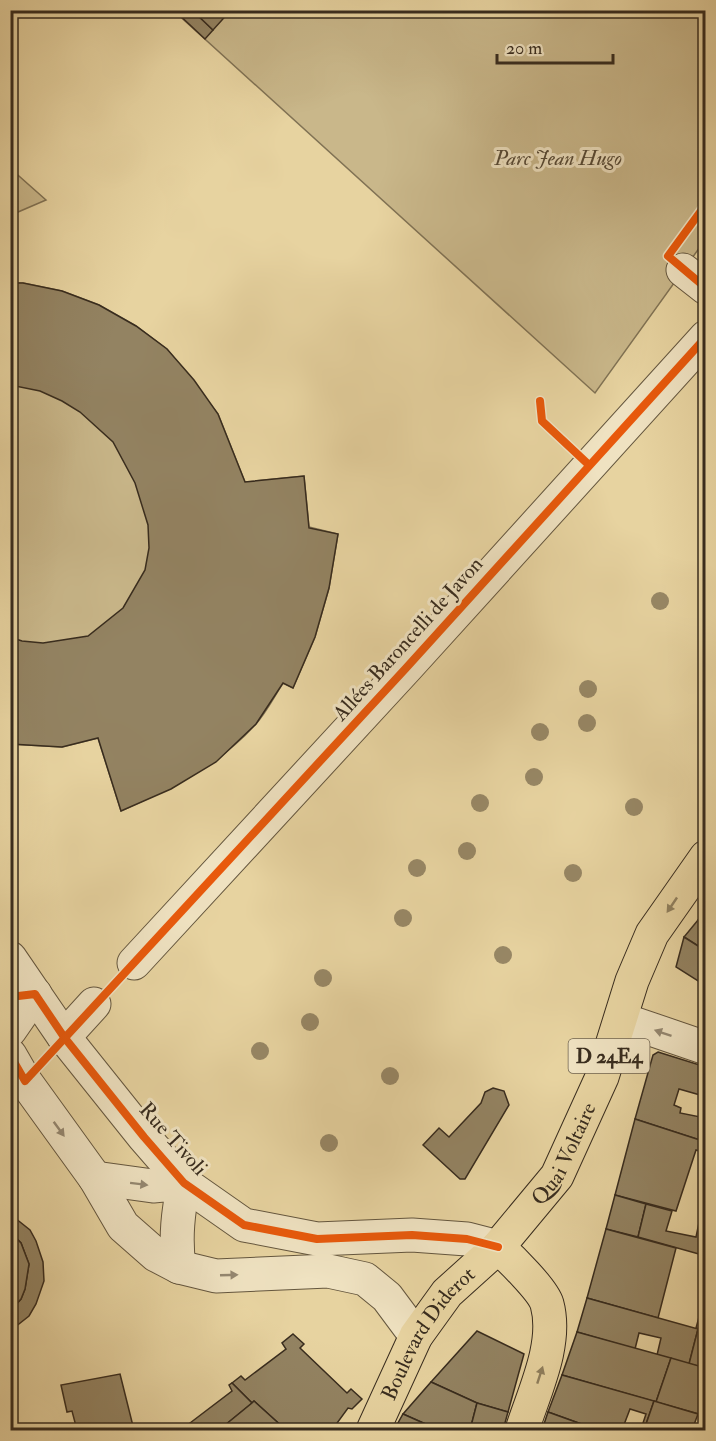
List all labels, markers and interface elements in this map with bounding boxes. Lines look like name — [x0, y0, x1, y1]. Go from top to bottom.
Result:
scale bar — [497, 27, 612, 65]
text: 20 m — [506, 37, 542, 60]
park label: Parc Jean Hugo — [493, 145, 622, 172]
street label: Allées Baroncelli de Javon — [326, 551, 489, 728]
one-way arrow — [666, 896, 678, 912]
one-way arrow — [654, 1028, 672, 1038]
road number: D 24E4 — [568, 1039, 650, 1073]
street label: Rue Tivoli — [133, 1097, 213, 1182]
street label: Quai Voltaire — [525, 1098, 602, 1211]
one-way arrow — [53, 1120, 65, 1136]
one-way arrow — [130, 1179, 149, 1189]
street label: Boulevard Diderot — [375, 1261, 481, 1404]
one-way arrow — [219, 1271, 238, 1280]
one-way arrow — [536, 1366, 545, 1384]

